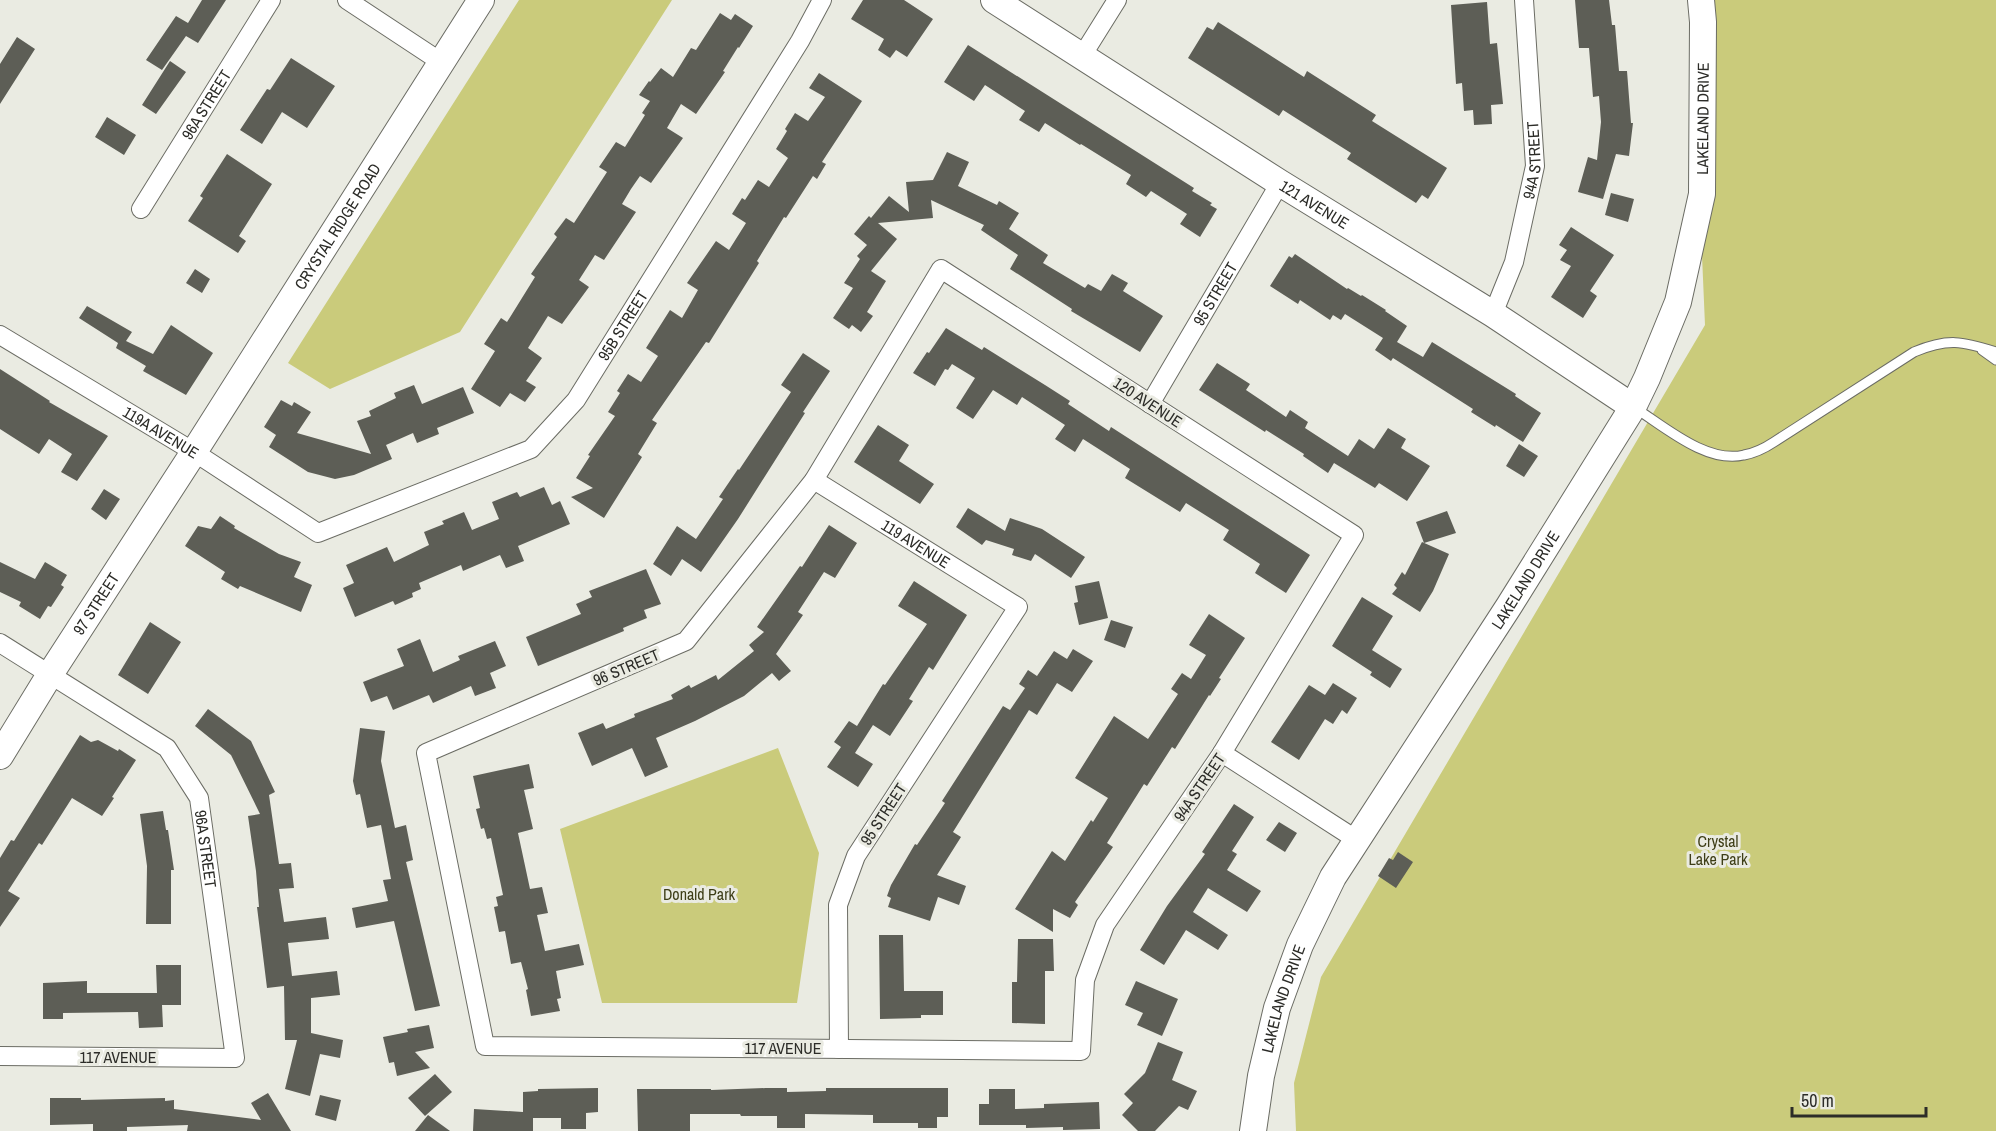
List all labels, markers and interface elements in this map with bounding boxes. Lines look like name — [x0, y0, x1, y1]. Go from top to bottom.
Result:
street label: LAKELAND DRIVE — [1691, 62, 1714, 175]
street label: 96A STREET — [176, 66, 236, 144]
street label: 94A STREET — [1517, 121, 1546, 201]
street label: CRYSTAL RIDGE ROAD — [289, 159, 386, 294]
street label: 121 AVENUE — [1276, 174, 1353, 234]
street label: 95 STREET — [1188, 258, 1242, 329]
street label: 95B STREET — [592, 286, 653, 365]
street label: 120 AVENUE — [1109, 372, 1187, 432]
street label: 119A AVENUE — [119, 401, 203, 463]
street label: 119 AVENUE — [877, 514, 954, 573]
street label: LAKELAND DRIVE — [1486, 526, 1564, 633]
street label: 97 STREET — [68, 568, 124, 639]
street label: 96 STREET — [589, 643, 663, 691]
street label: 94A STREET — [1168, 748, 1230, 826]
street label: 95 STREET — [855, 779, 911, 849]
street label: 96A STREET — [190, 809, 222, 889]
park label: Crystal Lake Park — [1688, 830, 1748, 870]
park label: Donald Park — [663, 883, 736, 905]
street label: LAKELAND DRIVE — [1256, 941, 1310, 1055]
street label: 117 AVENUE — [745, 1037, 821, 1059]
street label: 117 AVENUE — [80, 1046, 156, 1068]
scale bar — [1792, 1080, 1926, 1118]
text: 50 m — [1801, 1088, 1834, 1113]

